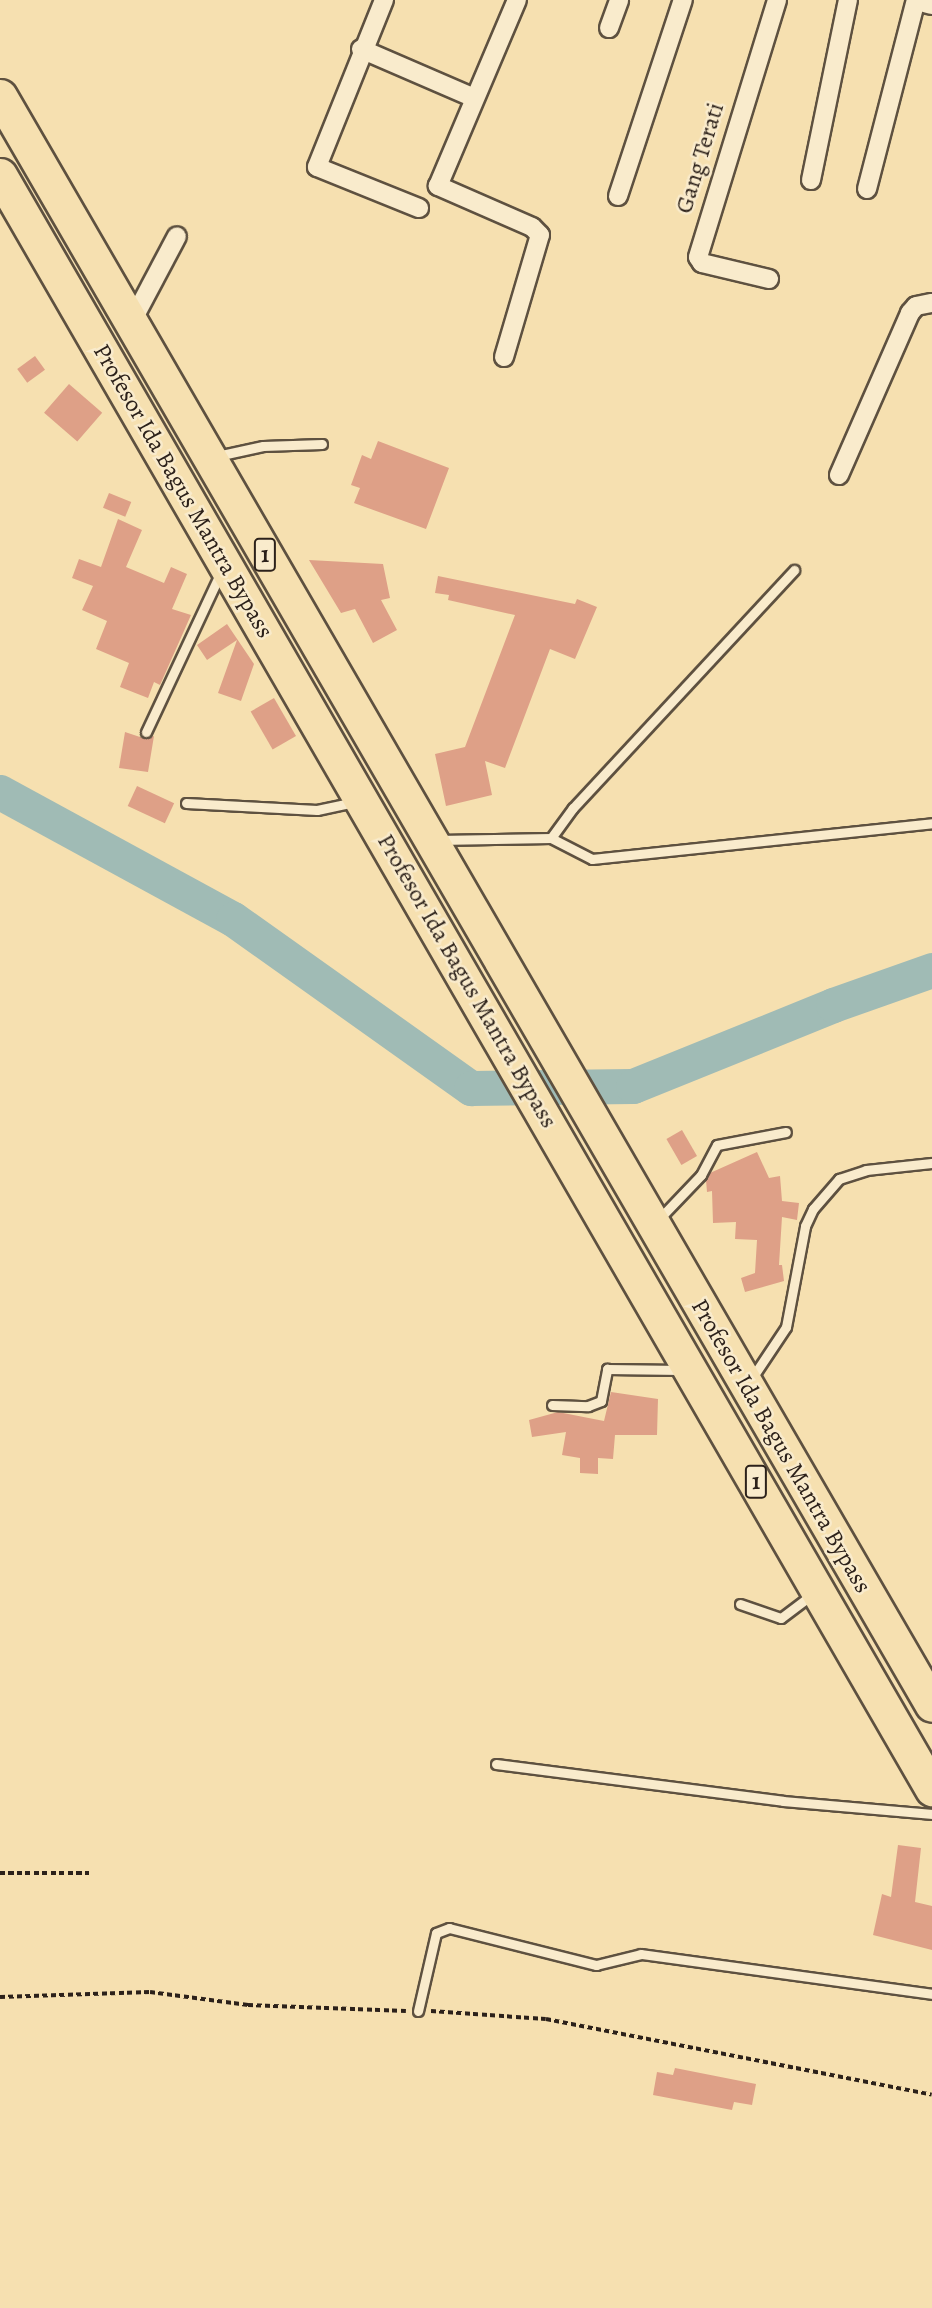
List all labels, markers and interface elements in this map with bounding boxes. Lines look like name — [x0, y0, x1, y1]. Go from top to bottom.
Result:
street label: Gang Terati — [670, 99, 730, 217]
street label: Profesor Ida Bagus Mantra Bypass — [87, 339, 279, 643]
road number: 1 — [253, 536, 277, 575]
street label: Profesor Ida Bagus Mantra Bypass — [371, 829, 563, 1133]
street label: Profesor Ida Bagus Mantra Bypass — [685, 1294, 877, 1598]
road number: 1 — [744, 1462, 768, 1502]

